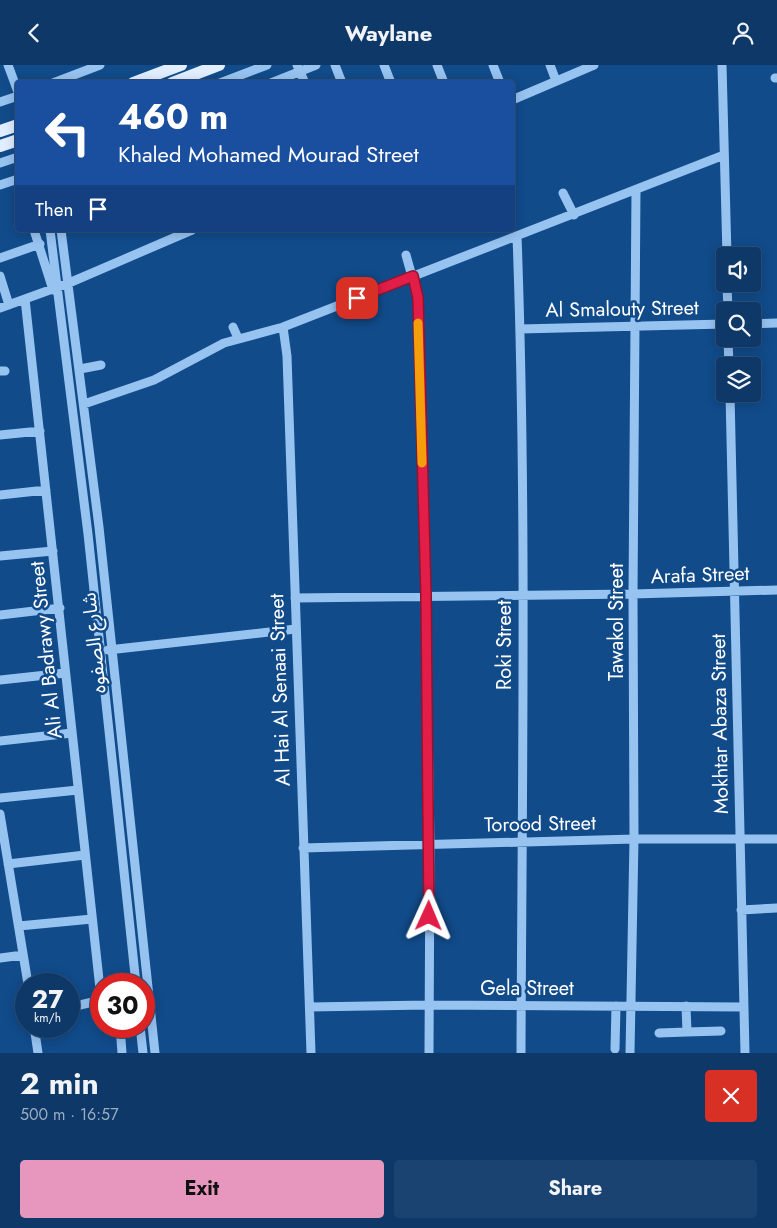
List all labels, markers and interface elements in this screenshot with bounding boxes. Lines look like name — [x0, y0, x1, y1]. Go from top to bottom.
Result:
text: Waylane — [345, 17, 432, 49]
icon: back — [20, 19, 48, 47]
icon: person — [729, 19, 757, 47]
text: 460 m — [118, 92, 228, 142]
icon: left — [35, 100, 100, 165]
text: Khaled Mohamed Mourad Street — [118, 138, 419, 170]
icon: arrive — [84, 195, 112, 223]
text: Then — [35, 196, 74, 223]
map controls — [716, 247, 761, 402]
button: sound — [716, 247, 761, 292]
pin — [336, 277, 378, 319]
icon: arrive — [343, 284, 371, 312]
street label: Al Smalouty Street — [545, 293, 699, 325]
button: search — [716, 302, 761, 347]
button: layers — [716, 357, 761, 402]
street label: Arafa Street — [650, 559, 750, 591]
street label: Ali Al Badrawy Street — [22, 560, 70, 740]
street label: Tawakol Street — [602, 563, 631, 681]
street label: شارع الصفوه — [74, 591, 114, 695]
street label: Al Hai Al Senaai Street — [262, 593, 298, 787]
street label: Roki Street — [490, 600, 519, 690]
street label: Mokhtar Abaza Street — [704, 633, 736, 814]
street label: Torood Street — [484, 809, 596, 839]
position arrow — [402, 889, 454, 941]
speed limit sign: 30 — [90, 973, 155, 1038]
street label: Gela Street — [480, 974, 574, 1003]
text: 27 — [32, 981, 63, 1017]
text: km/h — [34, 1009, 61, 1027]
text: 2 min — [20, 1062, 99, 1105]
button: close — [705, 1070, 757, 1122]
text: 500 m · 16:57 — [20, 1103, 119, 1126]
button: Exit — [20, 1160, 384, 1218]
button: Share — [394, 1160, 757, 1218]

